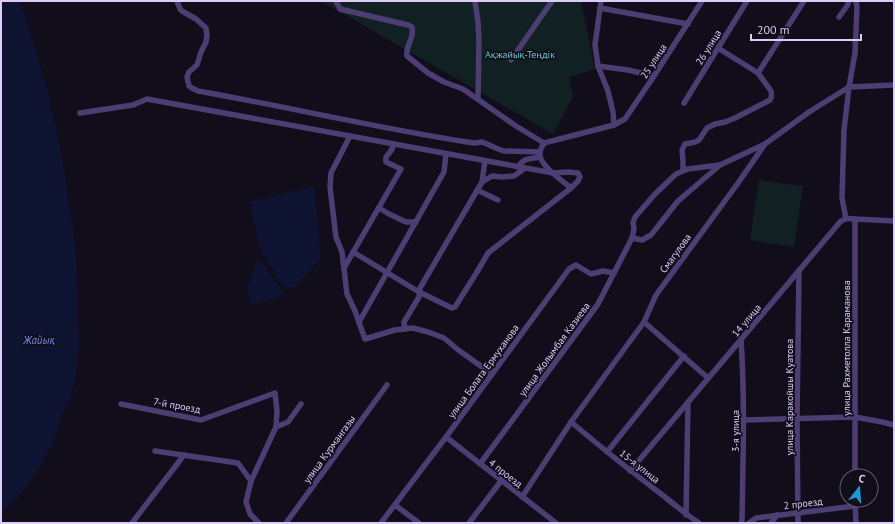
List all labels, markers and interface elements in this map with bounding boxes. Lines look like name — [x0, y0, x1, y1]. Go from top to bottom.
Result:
scale bar — [751, 16, 861, 42]
text: 200 m — [757, 22, 790, 37]
street label: 26 улица — [693, 27, 724, 67]
street label: 25 улица — [637, 41, 670, 81]
park label: Ақжайық-Теңдік — [485, 48, 555, 61]
street label: Смагулова — [657, 231, 694, 276]
street label: улица Рахметолла Караманова — [840, 280, 853, 416]
street label: улица Жолымбая Казиева — [516, 300, 593, 399]
street label: 14 улица — [729, 301, 764, 339]
street label: улица Болата Ермуханова — [445, 322, 522, 421]
water label: Жайық — [22, 333, 56, 347]
street label: улица Каракойшы Куатова — [783, 339, 796, 455]
street label: 7-й проезд — [152, 395, 202, 416]
street label: 3-я улица — [729, 410, 742, 452]
street label: улица Курмангазы — [300, 413, 358, 486]
street label: 15-я улица — [617, 447, 662, 486]
street label: 4 проезд — [486, 456, 526, 491]
north arrow — [839, 468, 879, 508]
text: С — [857, 471, 867, 486]
street label: 2 проезд — [783, 495, 824, 512]

